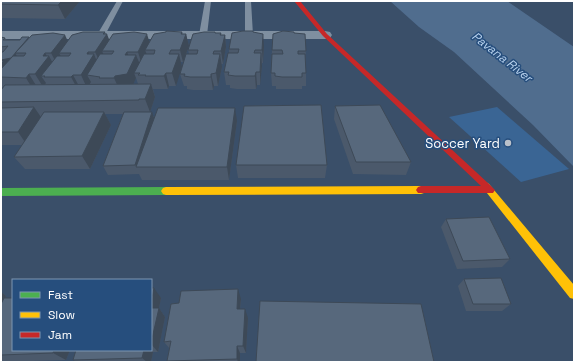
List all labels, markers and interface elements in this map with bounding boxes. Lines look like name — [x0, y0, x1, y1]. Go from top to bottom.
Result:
water label: Pavana River — [468, 28, 537, 87]
place label: Soccer Yard — [425, 135, 500, 152]
marker: Soccer Yard — [503, 138, 513, 148]
legend — [12, 279, 152, 351]
text: Fast — [48, 287, 73, 303]
text: Slow — [48, 307, 75, 323]
text: Jam — [48, 327, 72, 343]

